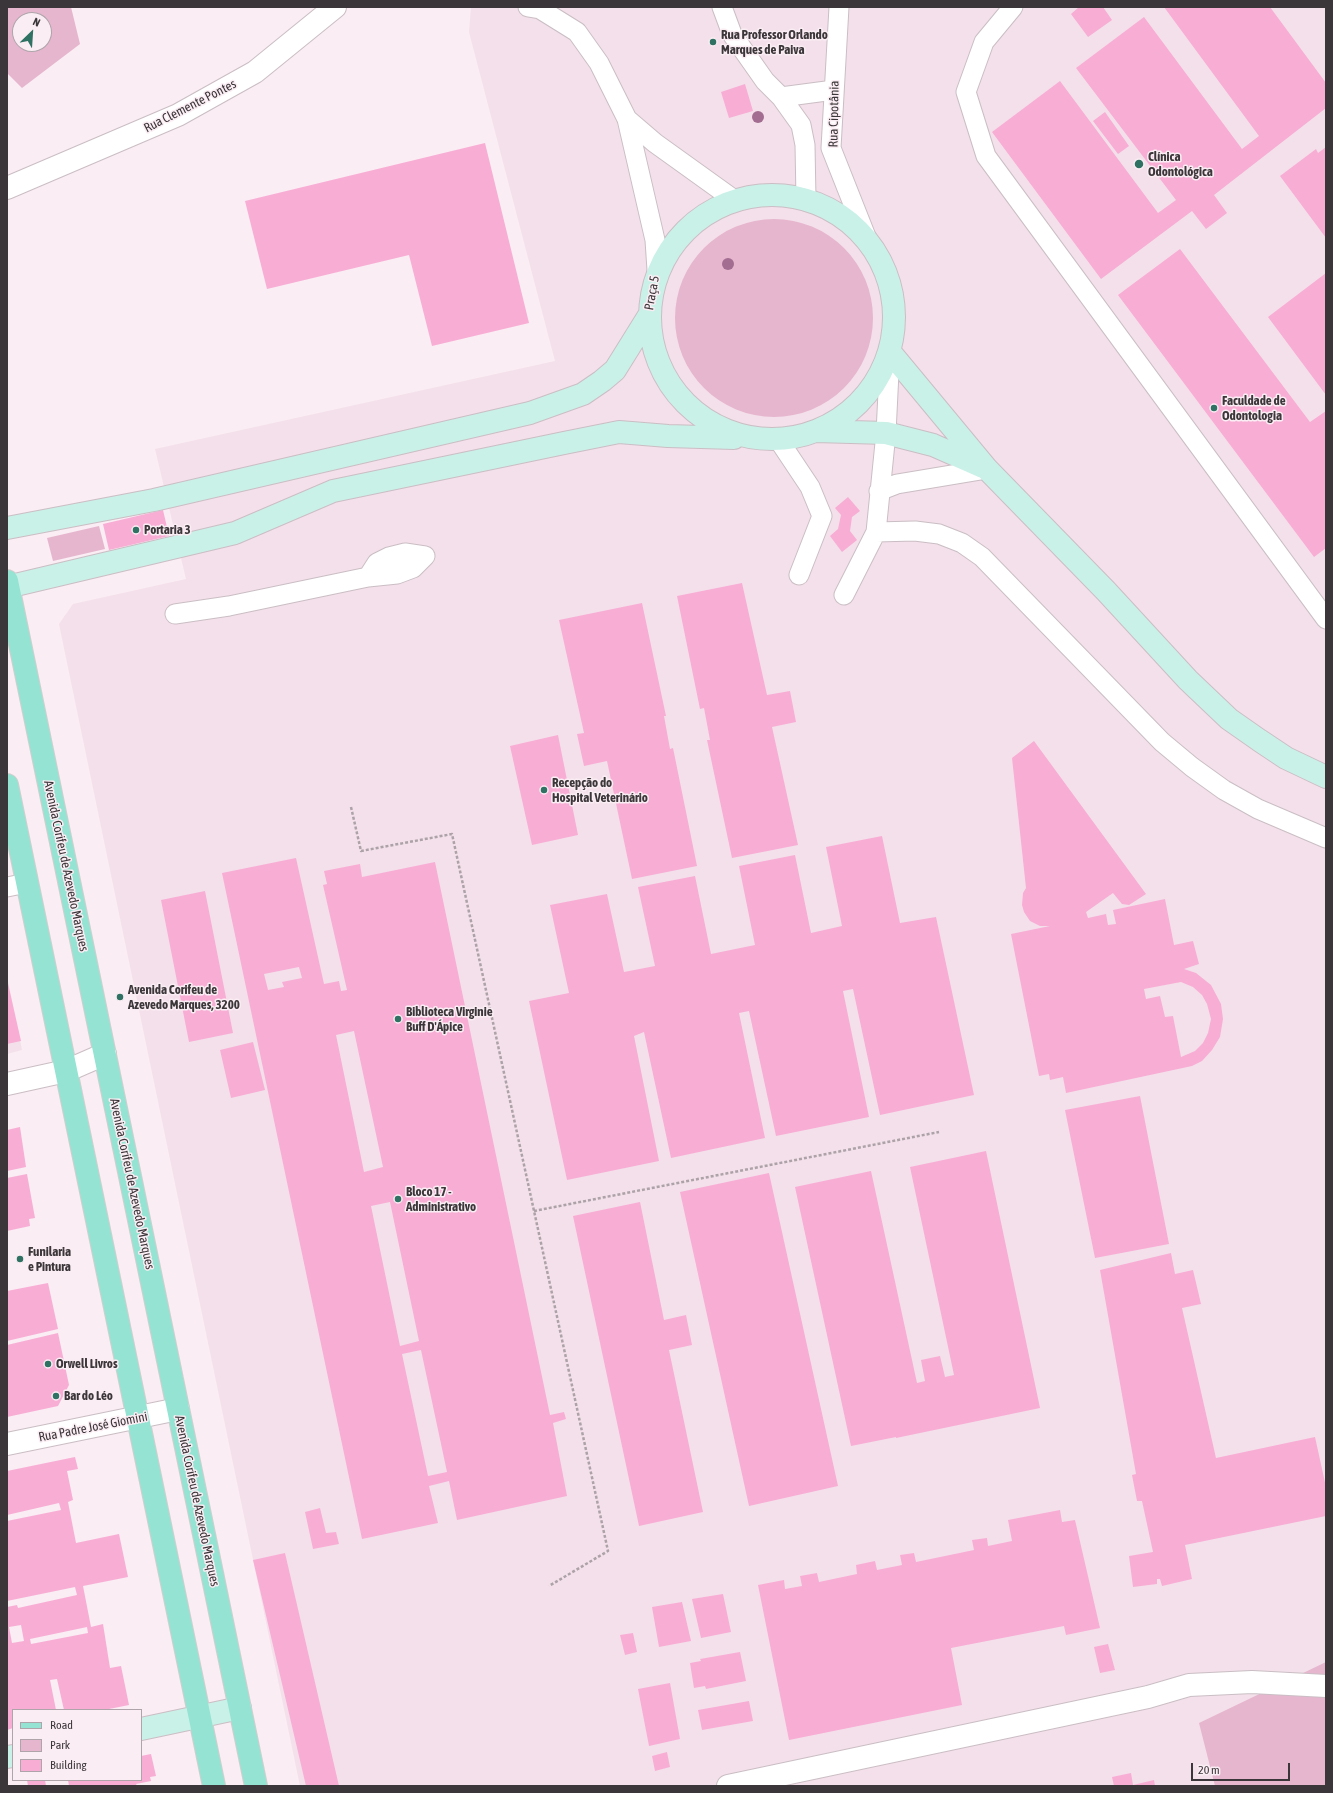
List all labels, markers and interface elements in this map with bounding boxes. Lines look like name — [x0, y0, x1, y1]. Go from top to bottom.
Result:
north arrow — [12, 12, 52, 52]
text: N — [31, 15, 42, 29]
place label: Rua Professor Orlando Marques de Paiva — [721, 27, 828, 58]
marker: Rua Professor Orlando Marques de Paiva — [708, 37, 718, 47]
street label: Rua Clemente Pontes — [141, 76, 239, 136]
street label: Rua Cipotânia — [826, 80, 842, 148]
place label: Clínica Odontológica — [1148, 149, 1213, 180]
marker: Clínica Odontológica — [1133, 158, 1145, 170]
street label: Praça 5 — [641, 275, 663, 311]
place label: Faculdade de Odontologia — [1222, 393, 1286, 424]
marker: Faculdade de Odontologia — [1209, 403, 1219, 413]
place label: Portaria 3 — [144, 522, 191, 538]
marker: Portaria 3 — [131, 525, 141, 535]
place label: Recepção do Hospital Veterinário — [552, 775, 648, 806]
street label: Avenida Corifeu de Azevedo Marques — [40, 779, 92, 953]
marker: Recepção do Hospital Veterinário — [539, 785, 549, 795]
place label: Avenida Corifeu de Azevedo Marques, 3200 — [128, 982, 240, 1013]
marker: Avenida Corifeu de Azevedo Marques, 3200 — [115, 992, 125, 1002]
place label: Biblioteca Virginie Buff D'Ápice — [406, 1004, 493, 1035]
marker: Biblioteca Virginie Buff D'Ápice — [393, 1014, 403, 1024]
street label: Avenida Corifeu de Azevedo Marques — [106, 1097, 158, 1271]
place label: Bloco 17 - Administrativo — [406, 1184, 476, 1215]
marker: Bloco 17 - Administrativo — [393, 1194, 403, 1204]
place label: Funilaria e Pintura — [28, 1244, 71, 1275]
marker: Funilaria e Pintura — [15, 1254, 25, 1264]
place label: Orwell Livros — [56, 1356, 118, 1372]
marker: Orwell Livros — [43, 1359, 53, 1369]
place label: Bar do Léo — [64, 1388, 113, 1404]
marker: Bar do Léo — [51, 1391, 61, 1401]
street label: Rua Padre José Giomini — [37, 1409, 149, 1445]
street label: Avenida Corifeu de Azevedo Marques — [171, 1414, 223, 1588]
legend — [12, 1709, 142, 1781]
text: Road — [50, 1718, 73, 1732]
text: Park — [50, 1738, 70, 1752]
scale bar — [1193, 1755, 1292, 1781]
text: Building — [50, 1758, 87, 1772]
text: 20 m — [1198, 1763, 1220, 1777]

